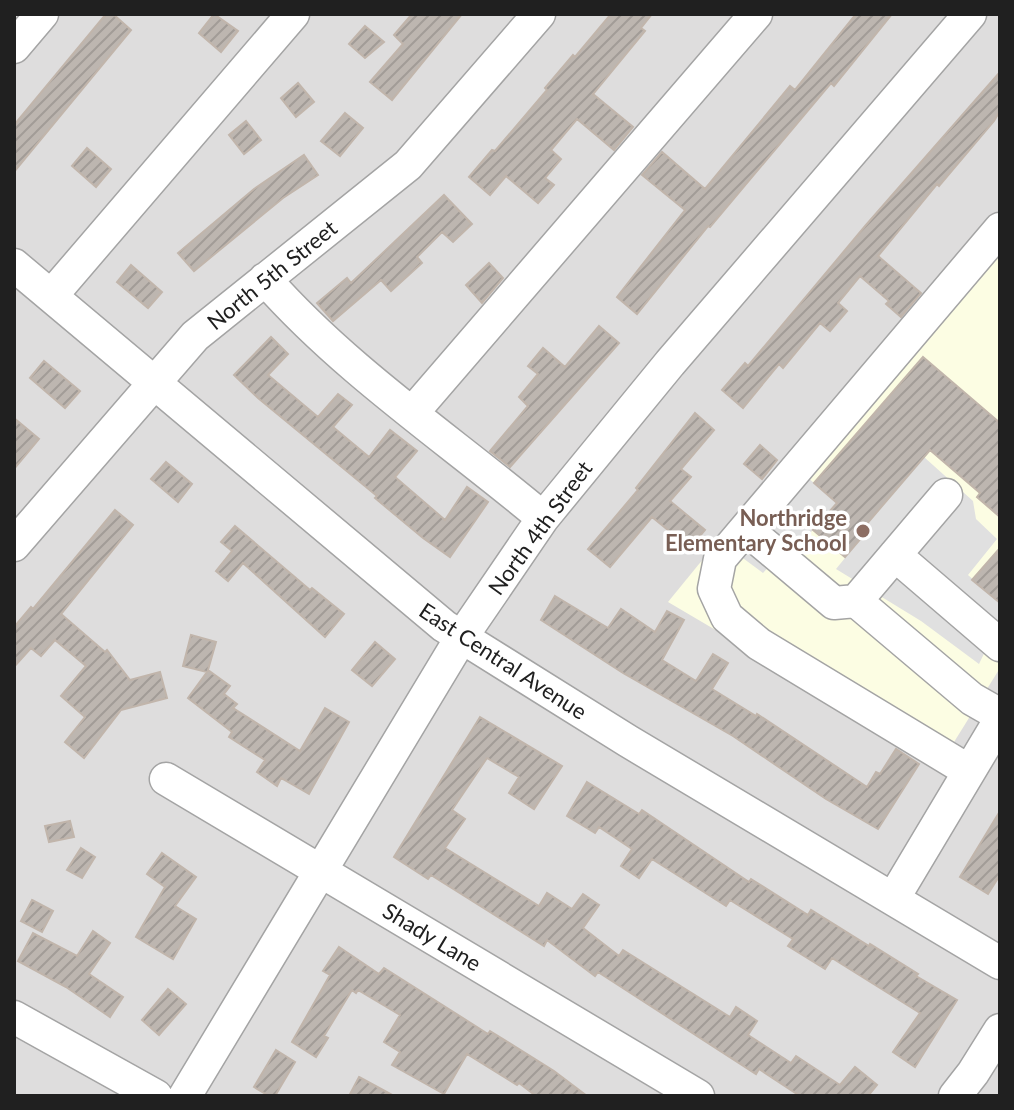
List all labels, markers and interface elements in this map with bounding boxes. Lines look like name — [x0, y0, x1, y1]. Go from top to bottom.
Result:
street label: North 5th Street — [201, 214, 342, 335]
street label: North 4th Street — [482, 455, 597, 600]
place label: Northridge Elementary School — [665, 504, 847, 556]
marker: Northridge Elementary School — [854, 522, 872, 540]
street label: East Central Avenue — [414, 596, 592, 725]
street label: Shady Lane — [378, 897, 486, 976]

